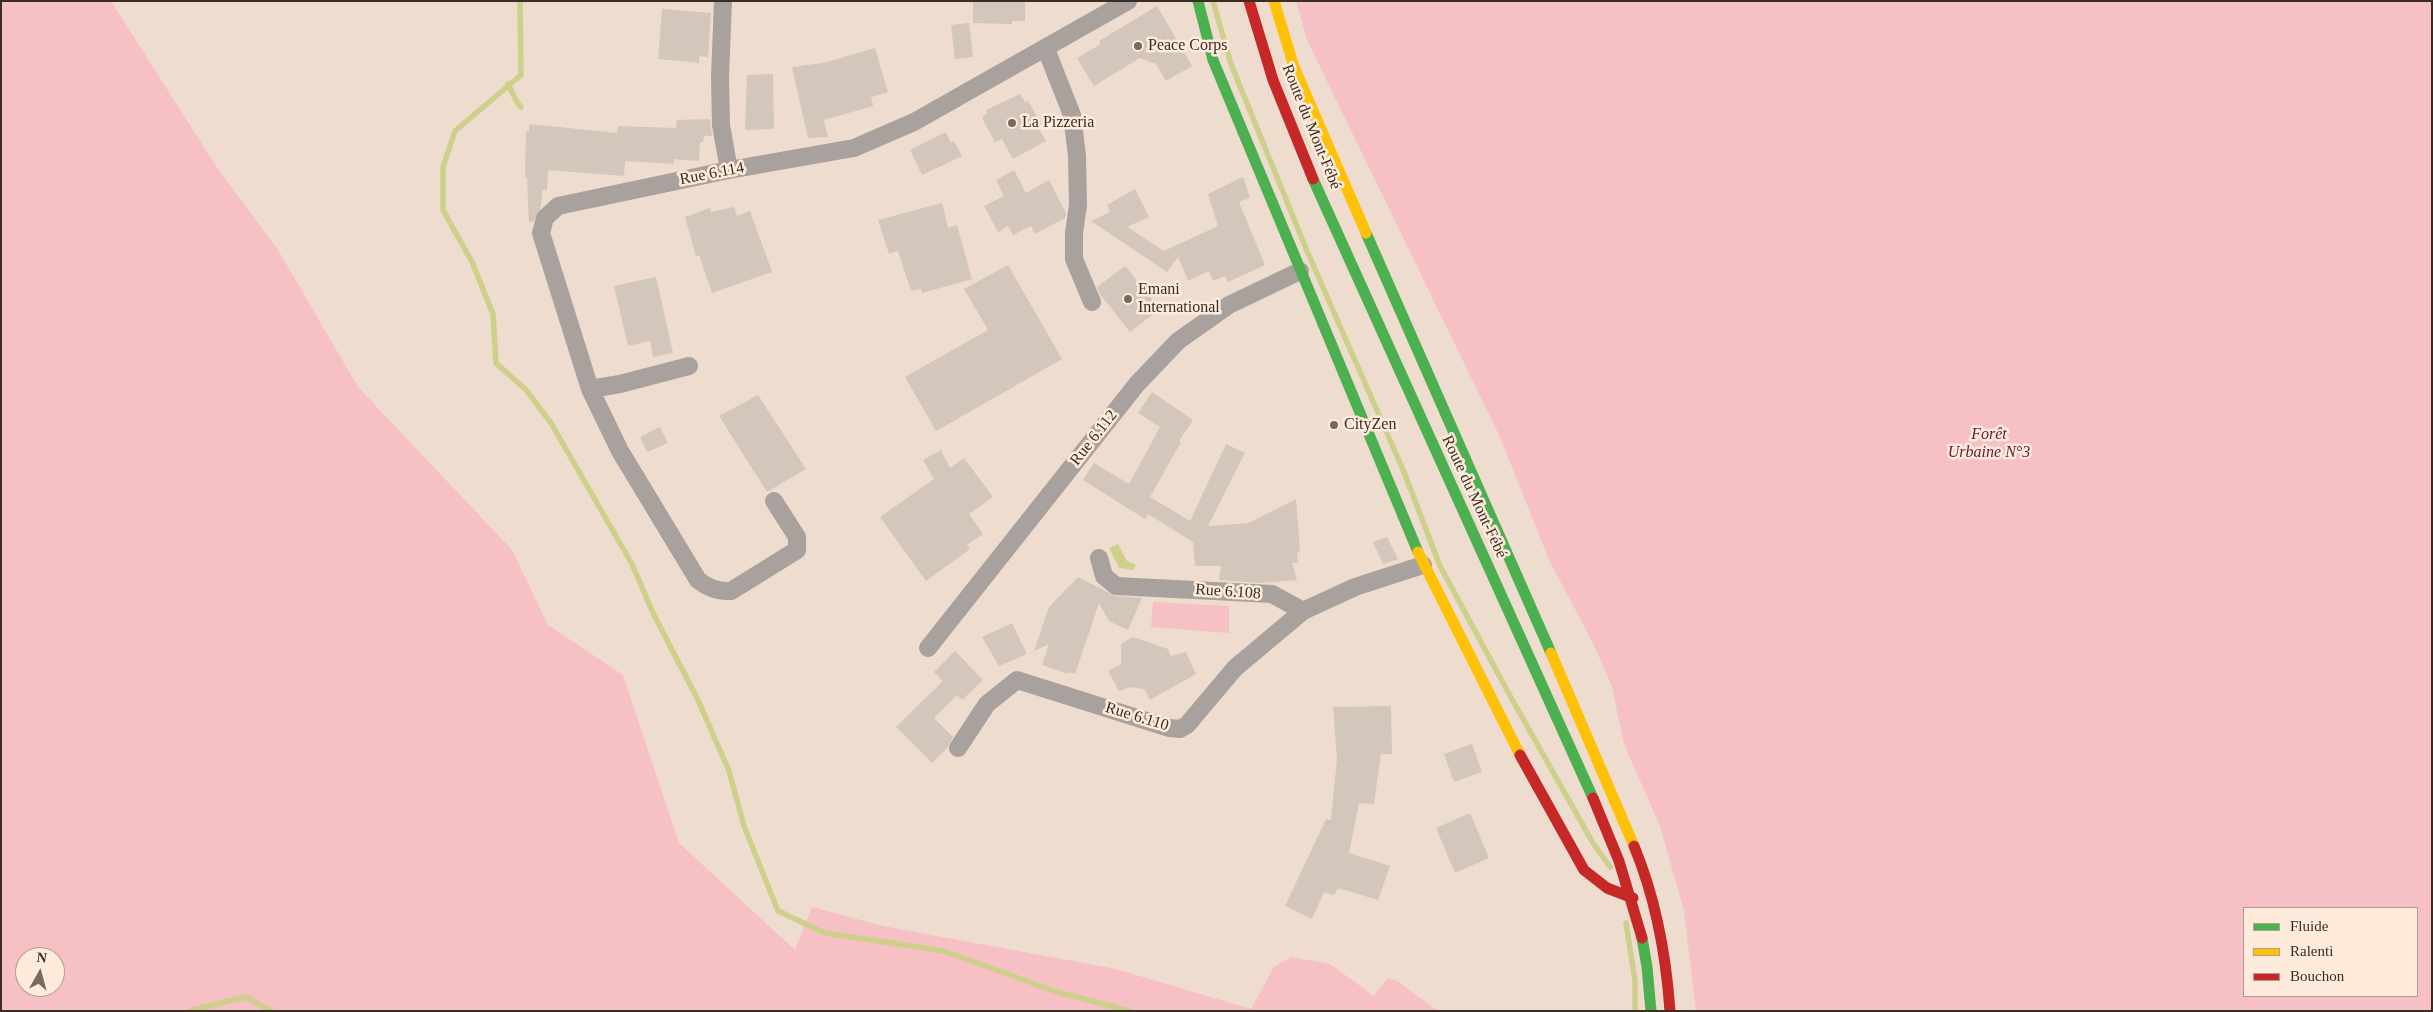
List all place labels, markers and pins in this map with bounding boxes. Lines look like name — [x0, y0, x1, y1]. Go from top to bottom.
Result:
place label: Peace Corps — [1148, 36, 1228, 56]
marker: Peace Corps — [1132, 40, 1144, 52]
place label: La Pizzeria — [1022, 113, 1094, 133]
marker: La Pizzeria — [1006, 117, 1018, 129]
place label: Emani International — [1138, 280, 1220, 318]
marker: Emani International — [1122, 293, 1134, 305]
place label: CityZen — [1344, 415, 1396, 435]
marker: CityZen — [1328, 419, 1340, 431]

